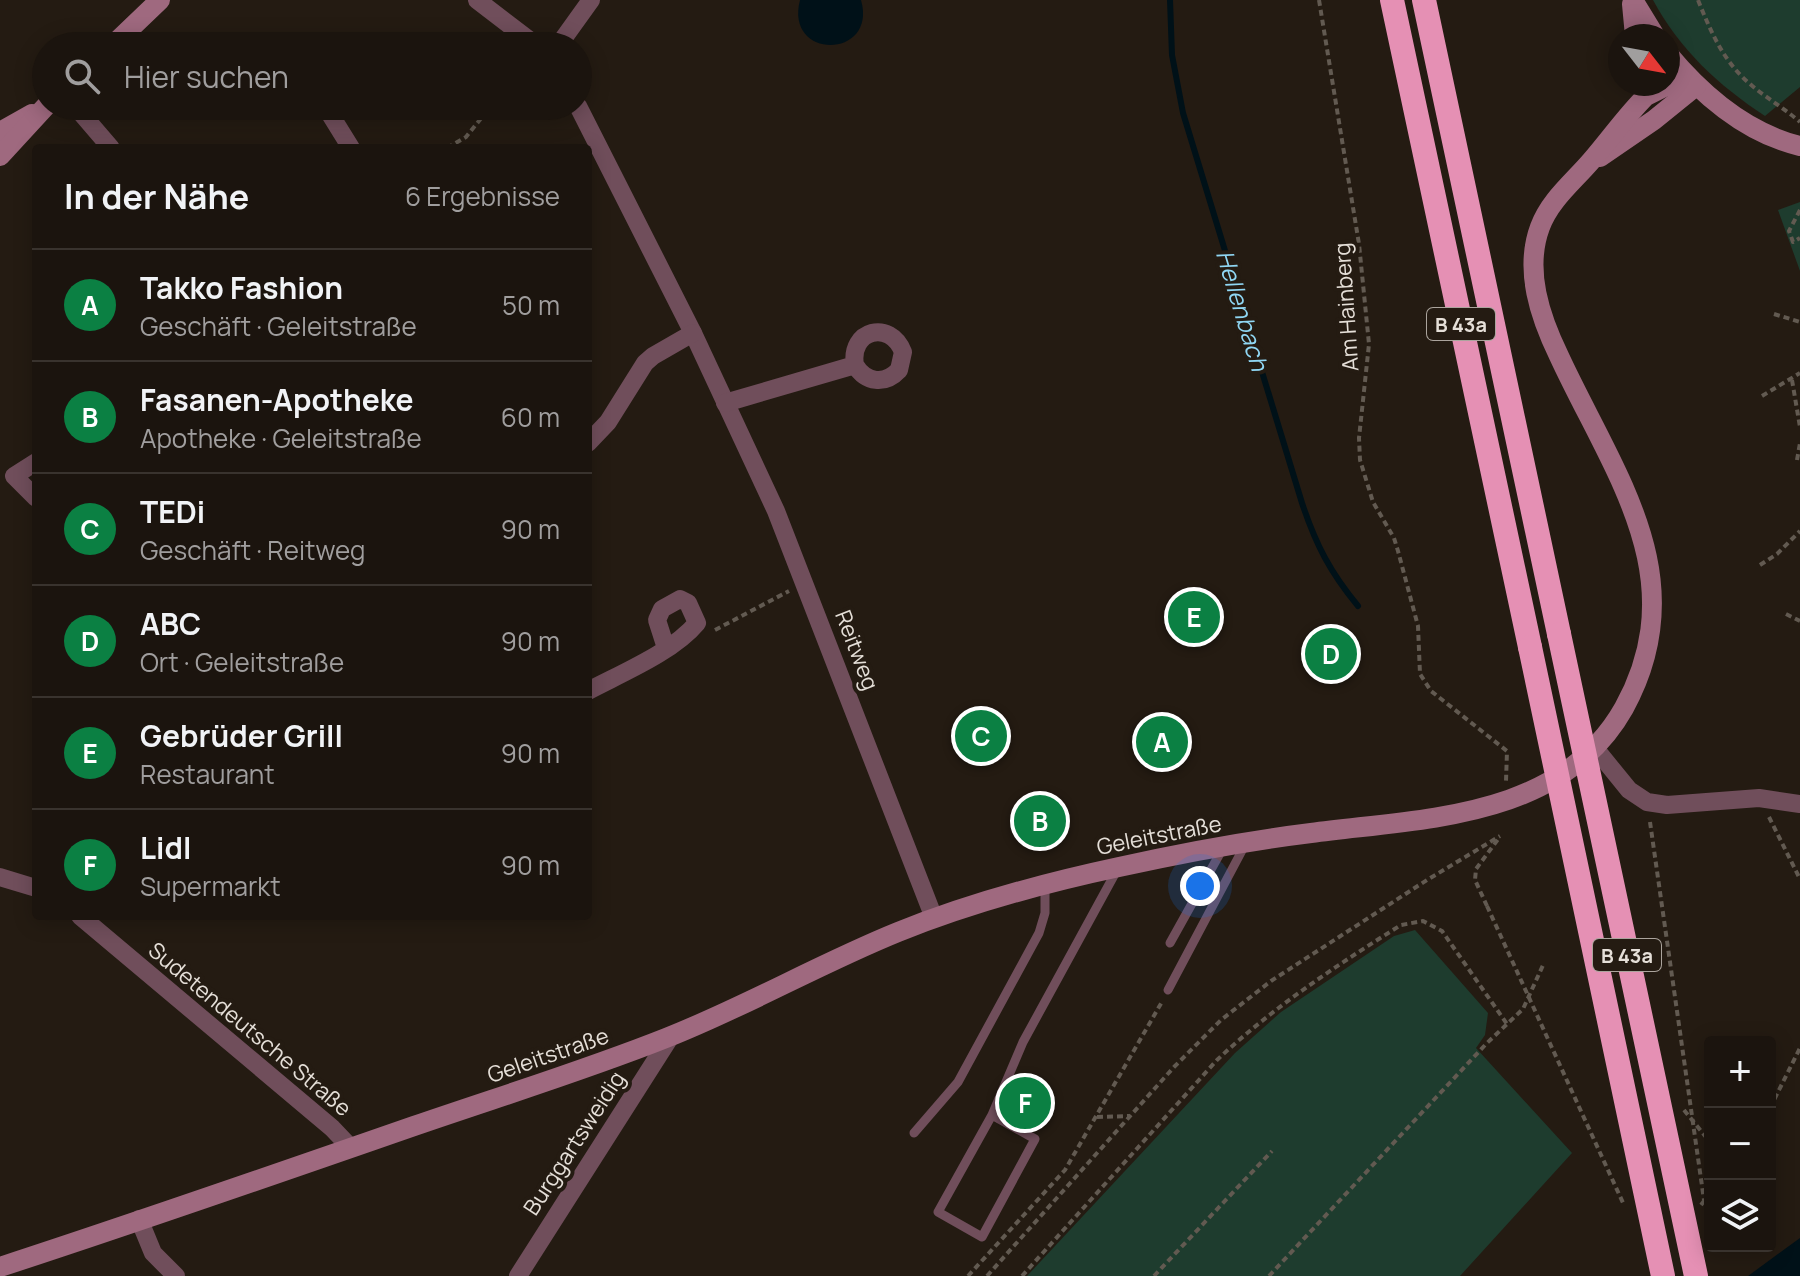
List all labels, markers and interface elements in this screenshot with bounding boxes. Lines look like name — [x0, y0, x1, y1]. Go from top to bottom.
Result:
north arrow — [1608, 24, 1680, 96]
search box — [32, 32, 592, 120]
icon: search — [60, 54, 104, 98]
text: Hier suchen — [124, 56, 289, 97]
text: In der Nähe — [64, 173, 249, 219]
text: 6 Ergebnisse — [405, 178, 560, 214]
street label: Am Hainberg — [1327, 242, 1365, 372]
water label: Hellenbach — [1209, 246, 1277, 375]
text: Takko Fashion — [140, 267, 343, 308]
text: A — [81, 287, 99, 323]
text: 50 m — [502, 287, 560, 323]
text: Geschäft · Geleitstraße — [140, 308, 417, 344]
road number: B 43a — [1427, 308, 1495, 340]
text: Fasanen-Apotheke — [140, 379, 414, 420]
text: B — [82, 399, 98, 435]
text: 60 m — [501, 399, 560, 435]
text: Apotheke · Geleitstraße — [140, 420, 422, 456]
text: TEDi — [140, 491, 205, 532]
text: C — [80, 511, 100, 547]
text: 90 m — [501, 511, 560, 547]
text: Geschäft · Reitweg — [140, 532, 365, 568]
pin: E — [1168, 587, 1220, 647]
text: ABC — [140, 603, 201, 644]
street label: Reitweg — [828, 606, 886, 694]
text: D — [81, 623, 99, 659]
text: 90 m — [501, 623, 560, 659]
pin: D — [1305, 624, 1357, 684]
text: Ort · Geleitstraße — [140, 644, 344, 680]
pin: C — [955, 706, 1007, 766]
pin: A — [1136, 712, 1188, 772]
text: Gebrüder Grill — [140, 715, 343, 756]
text: E — [82, 735, 98, 771]
text: 90 m — [501, 735, 560, 771]
text: Restaurant — [140, 756, 275, 792]
pin: B — [1014, 791, 1066, 851]
street label: Geleitstraße — [1094, 808, 1224, 862]
text: Lidl — [140, 827, 191, 868]
text: F — [83, 847, 97, 883]
text: 90 m — [501, 847, 560, 883]
your location — [1180, 866, 1220, 906]
text: Supermarkt — [140, 868, 281, 904]
street label: Sudetendeutsche Straße — [142, 935, 358, 1123]
road number: B 43a — [1593, 939, 1661, 971]
street label: Geleitstraße — [483, 1020, 613, 1090]
map controls — [1704, 1036, 1776, 1252]
button: + — [1704, 1036, 1776, 1108]
street label: Burggartsweidig — [516, 1065, 632, 1221]
pin: F — [999, 1073, 1051, 1133]
button: − — [1704, 1108, 1776, 1180]
button: layers — [1704, 1180, 1776, 1252]

